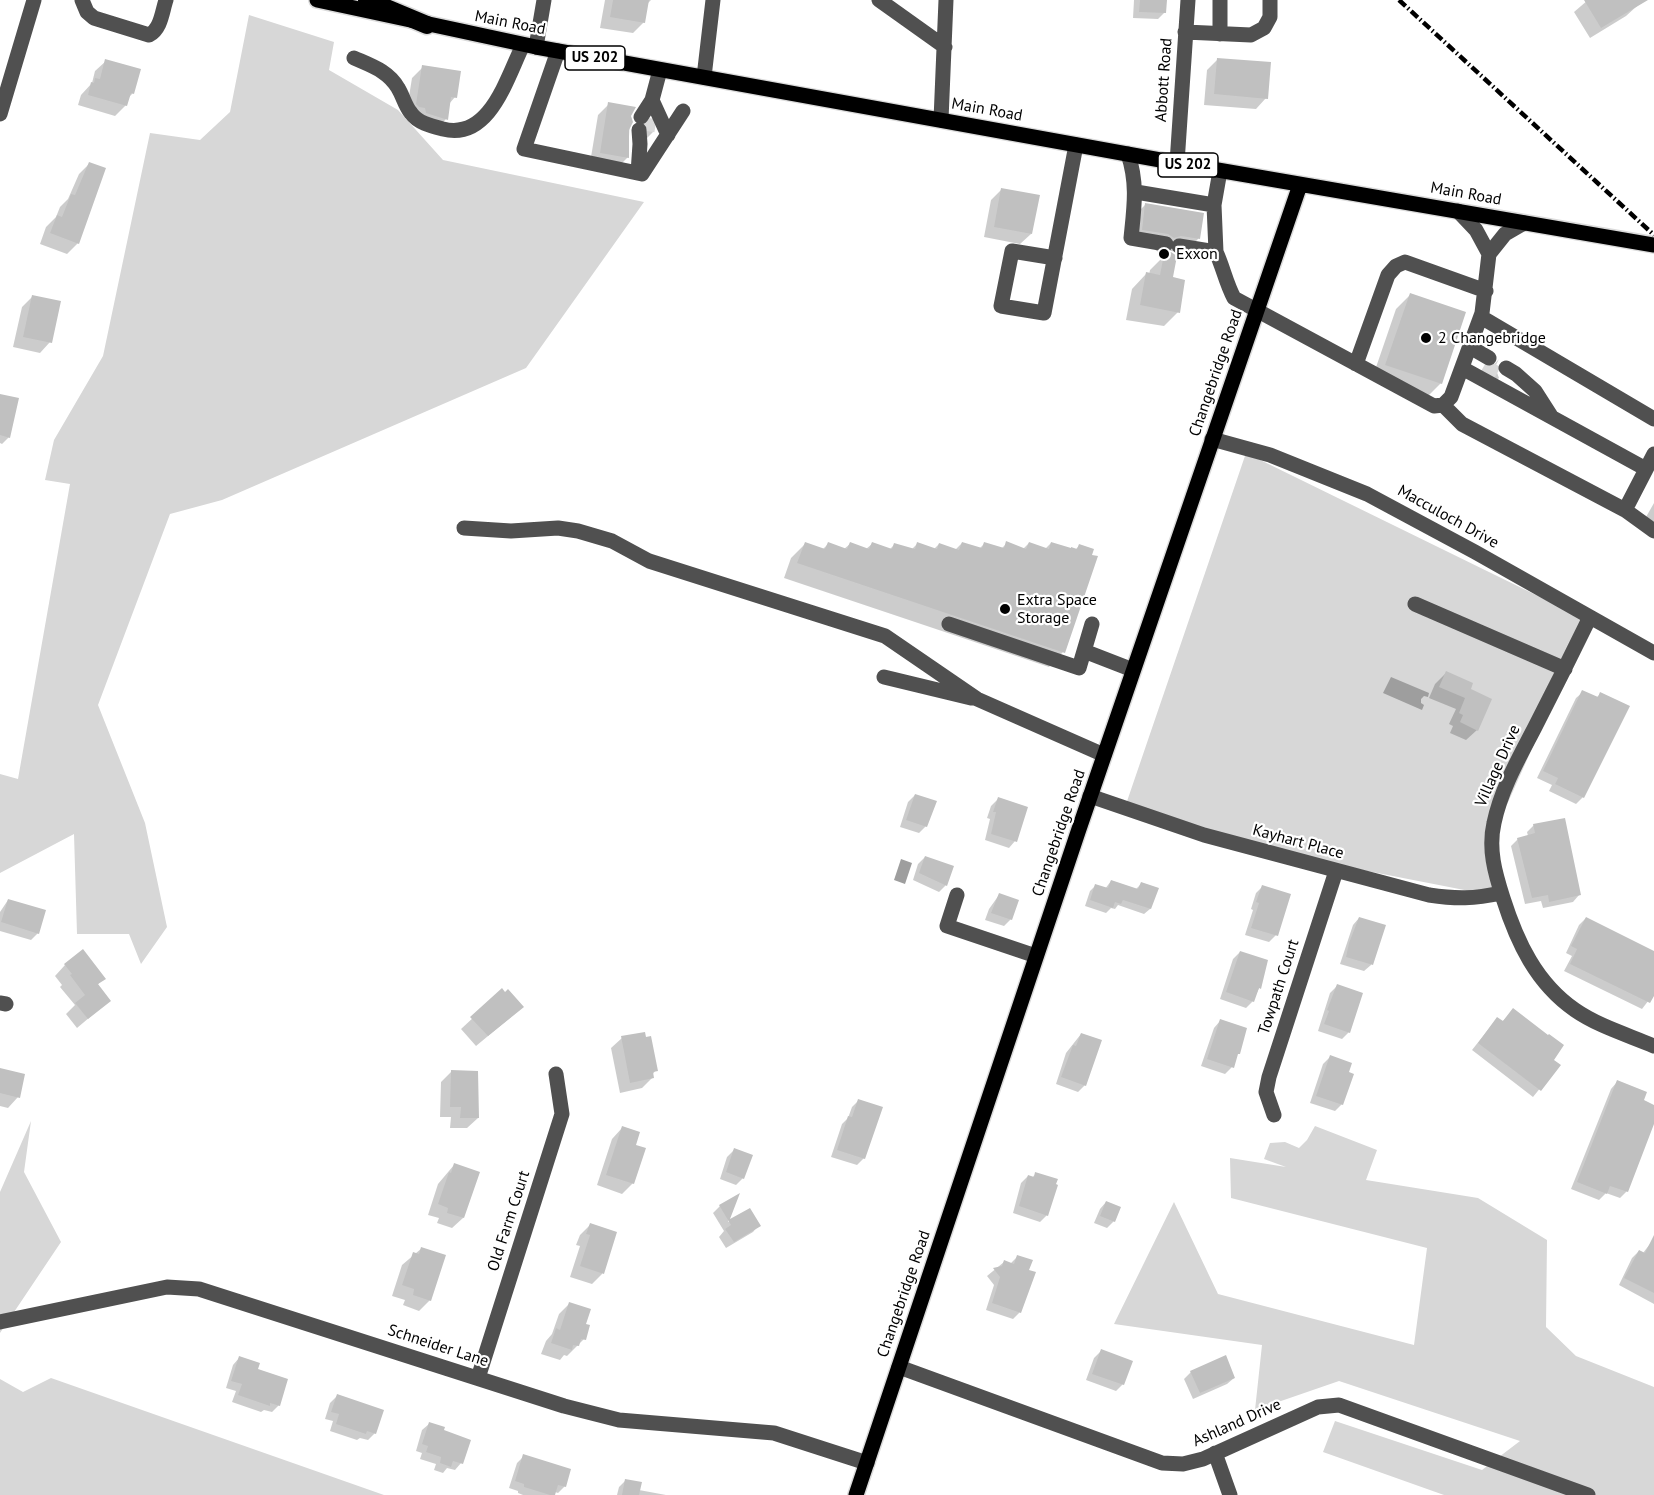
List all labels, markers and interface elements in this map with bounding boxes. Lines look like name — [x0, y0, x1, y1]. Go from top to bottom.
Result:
street label: Main Road — [473, 7, 547, 39]
street label: Abbott Road — [1151, 37, 1177, 123]
road number: US 202 — [565, 46, 625, 70]
street label: Main Road — [950, 94, 1024, 126]
road number: US 202 — [1158, 153, 1218, 177]
street label: Main Road — [1429, 178, 1503, 210]
place label: Exxon — [1176, 244, 1218, 264]
marker: Exxon — [1157, 247, 1171, 261]
street label: Changebridge Road — [1185, 307, 1247, 439]
place label: 2 Changebridge — [1438, 328, 1546, 348]
marker: 2 Changebridge — [1419, 331, 1433, 345]
street label: Macculoch Drive — [1394, 481, 1502, 553]
place label: Extra Space Storage — [1017, 590, 1097, 628]
marker: Extra Space Storage — [998, 602, 1012, 616]
street label: Village Drive — [1471, 722, 1525, 810]
street label: Changebridge Road — [1028, 767, 1090, 899]
street label: Kayhart Place — [1250, 821, 1346, 863]
street label: Towpath Court — [1255, 937, 1303, 1037]
street label: Old Farm Court — [484, 1168, 534, 1274]
street label: Changebridge Road — [873, 1228, 935, 1360]
street label: Schneider Lane — [385, 1321, 491, 1371]
street label: Ashland Drive — [1190, 1395, 1284, 1451]

